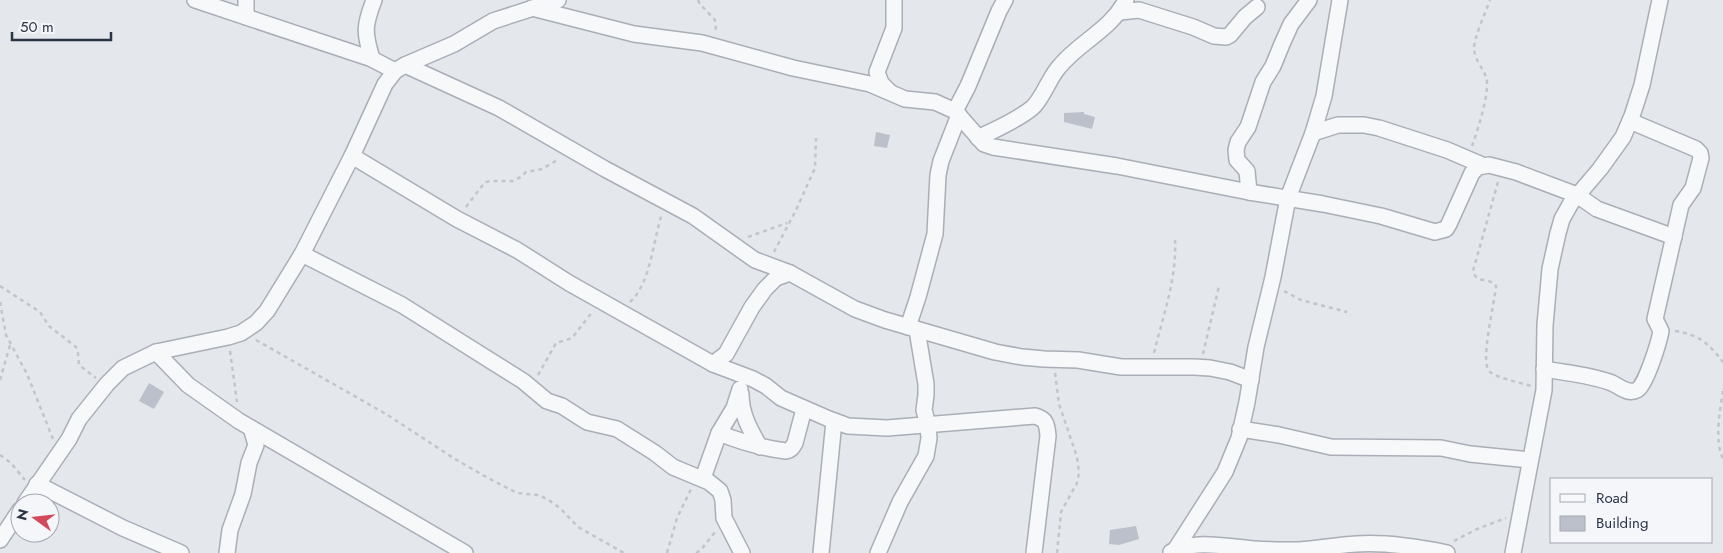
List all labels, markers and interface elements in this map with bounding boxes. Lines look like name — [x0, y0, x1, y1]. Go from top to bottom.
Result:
scale bar — [12, 10, 111, 42]
text: 50 m — [20, 16, 54, 38]
legend — [1550, 478, 1713, 543]
text: Road — [1596, 487, 1628, 509]
north arrow — [10, 493, 60, 543]
text: N — [11, 507, 34, 523]
text: Building — [1596, 512, 1648, 534]

